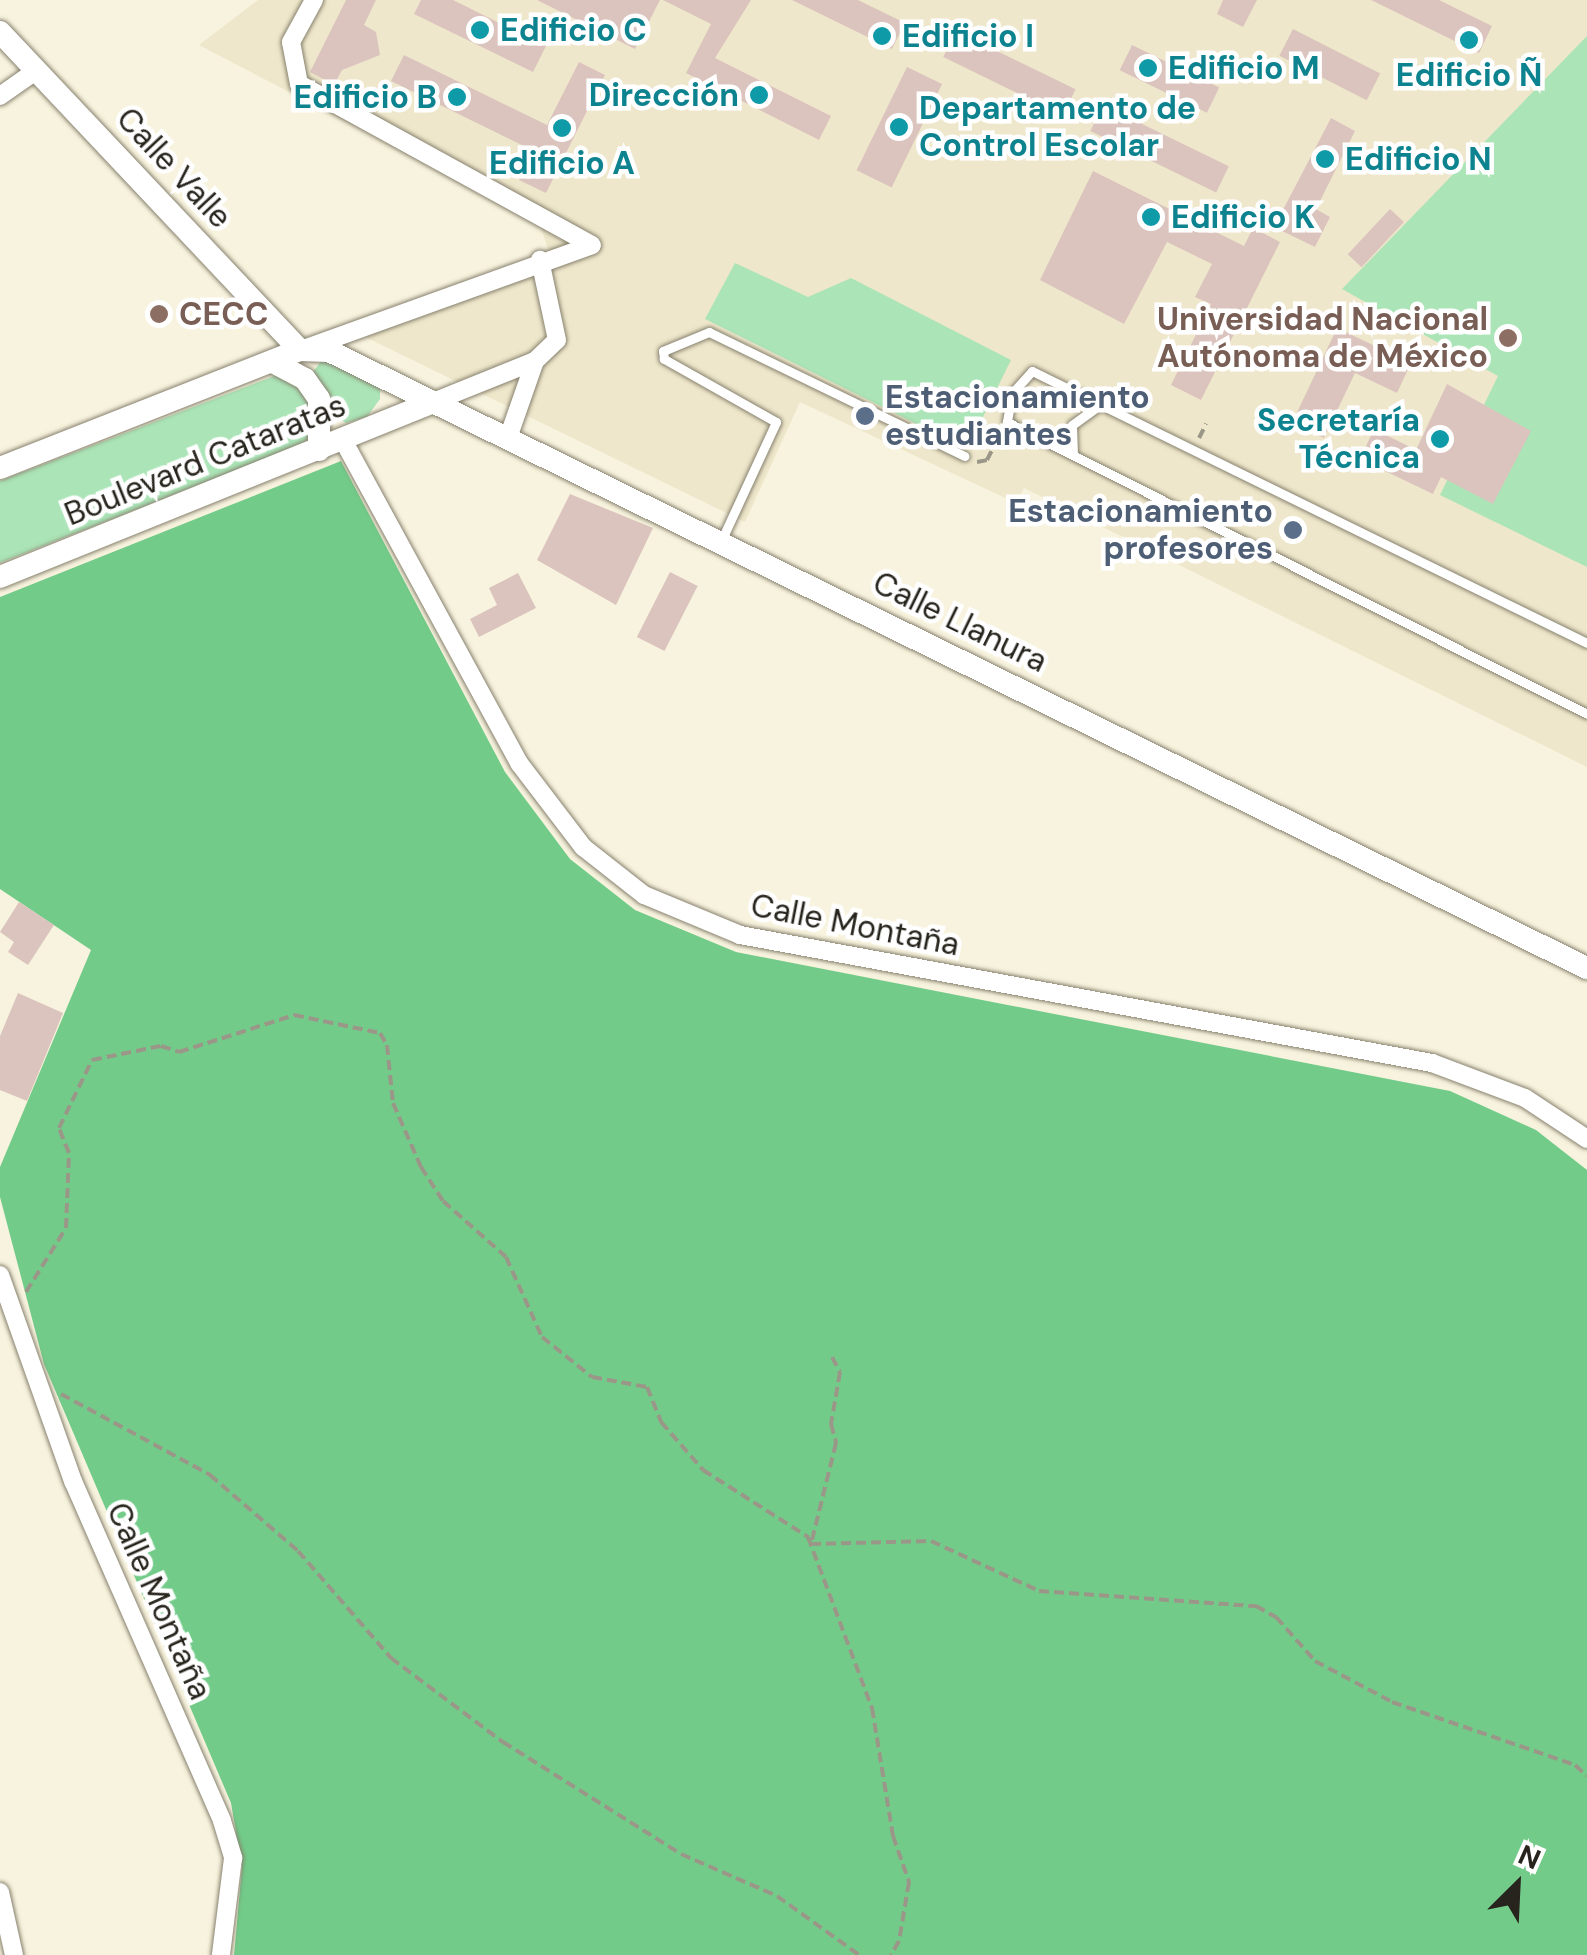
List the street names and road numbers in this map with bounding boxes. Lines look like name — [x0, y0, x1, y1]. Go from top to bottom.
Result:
street label: Calle Valle — [109, 100, 239, 236]
street label: Boulevard Cataratas — [59, 386, 351, 534]
street label: Calle Llanura — [867, 563, 1053, 681]
street label: Calle Montaña — [748, 886, 962, 964]
street label: Calle Montaña — [98, 1497, 220, 1705]

